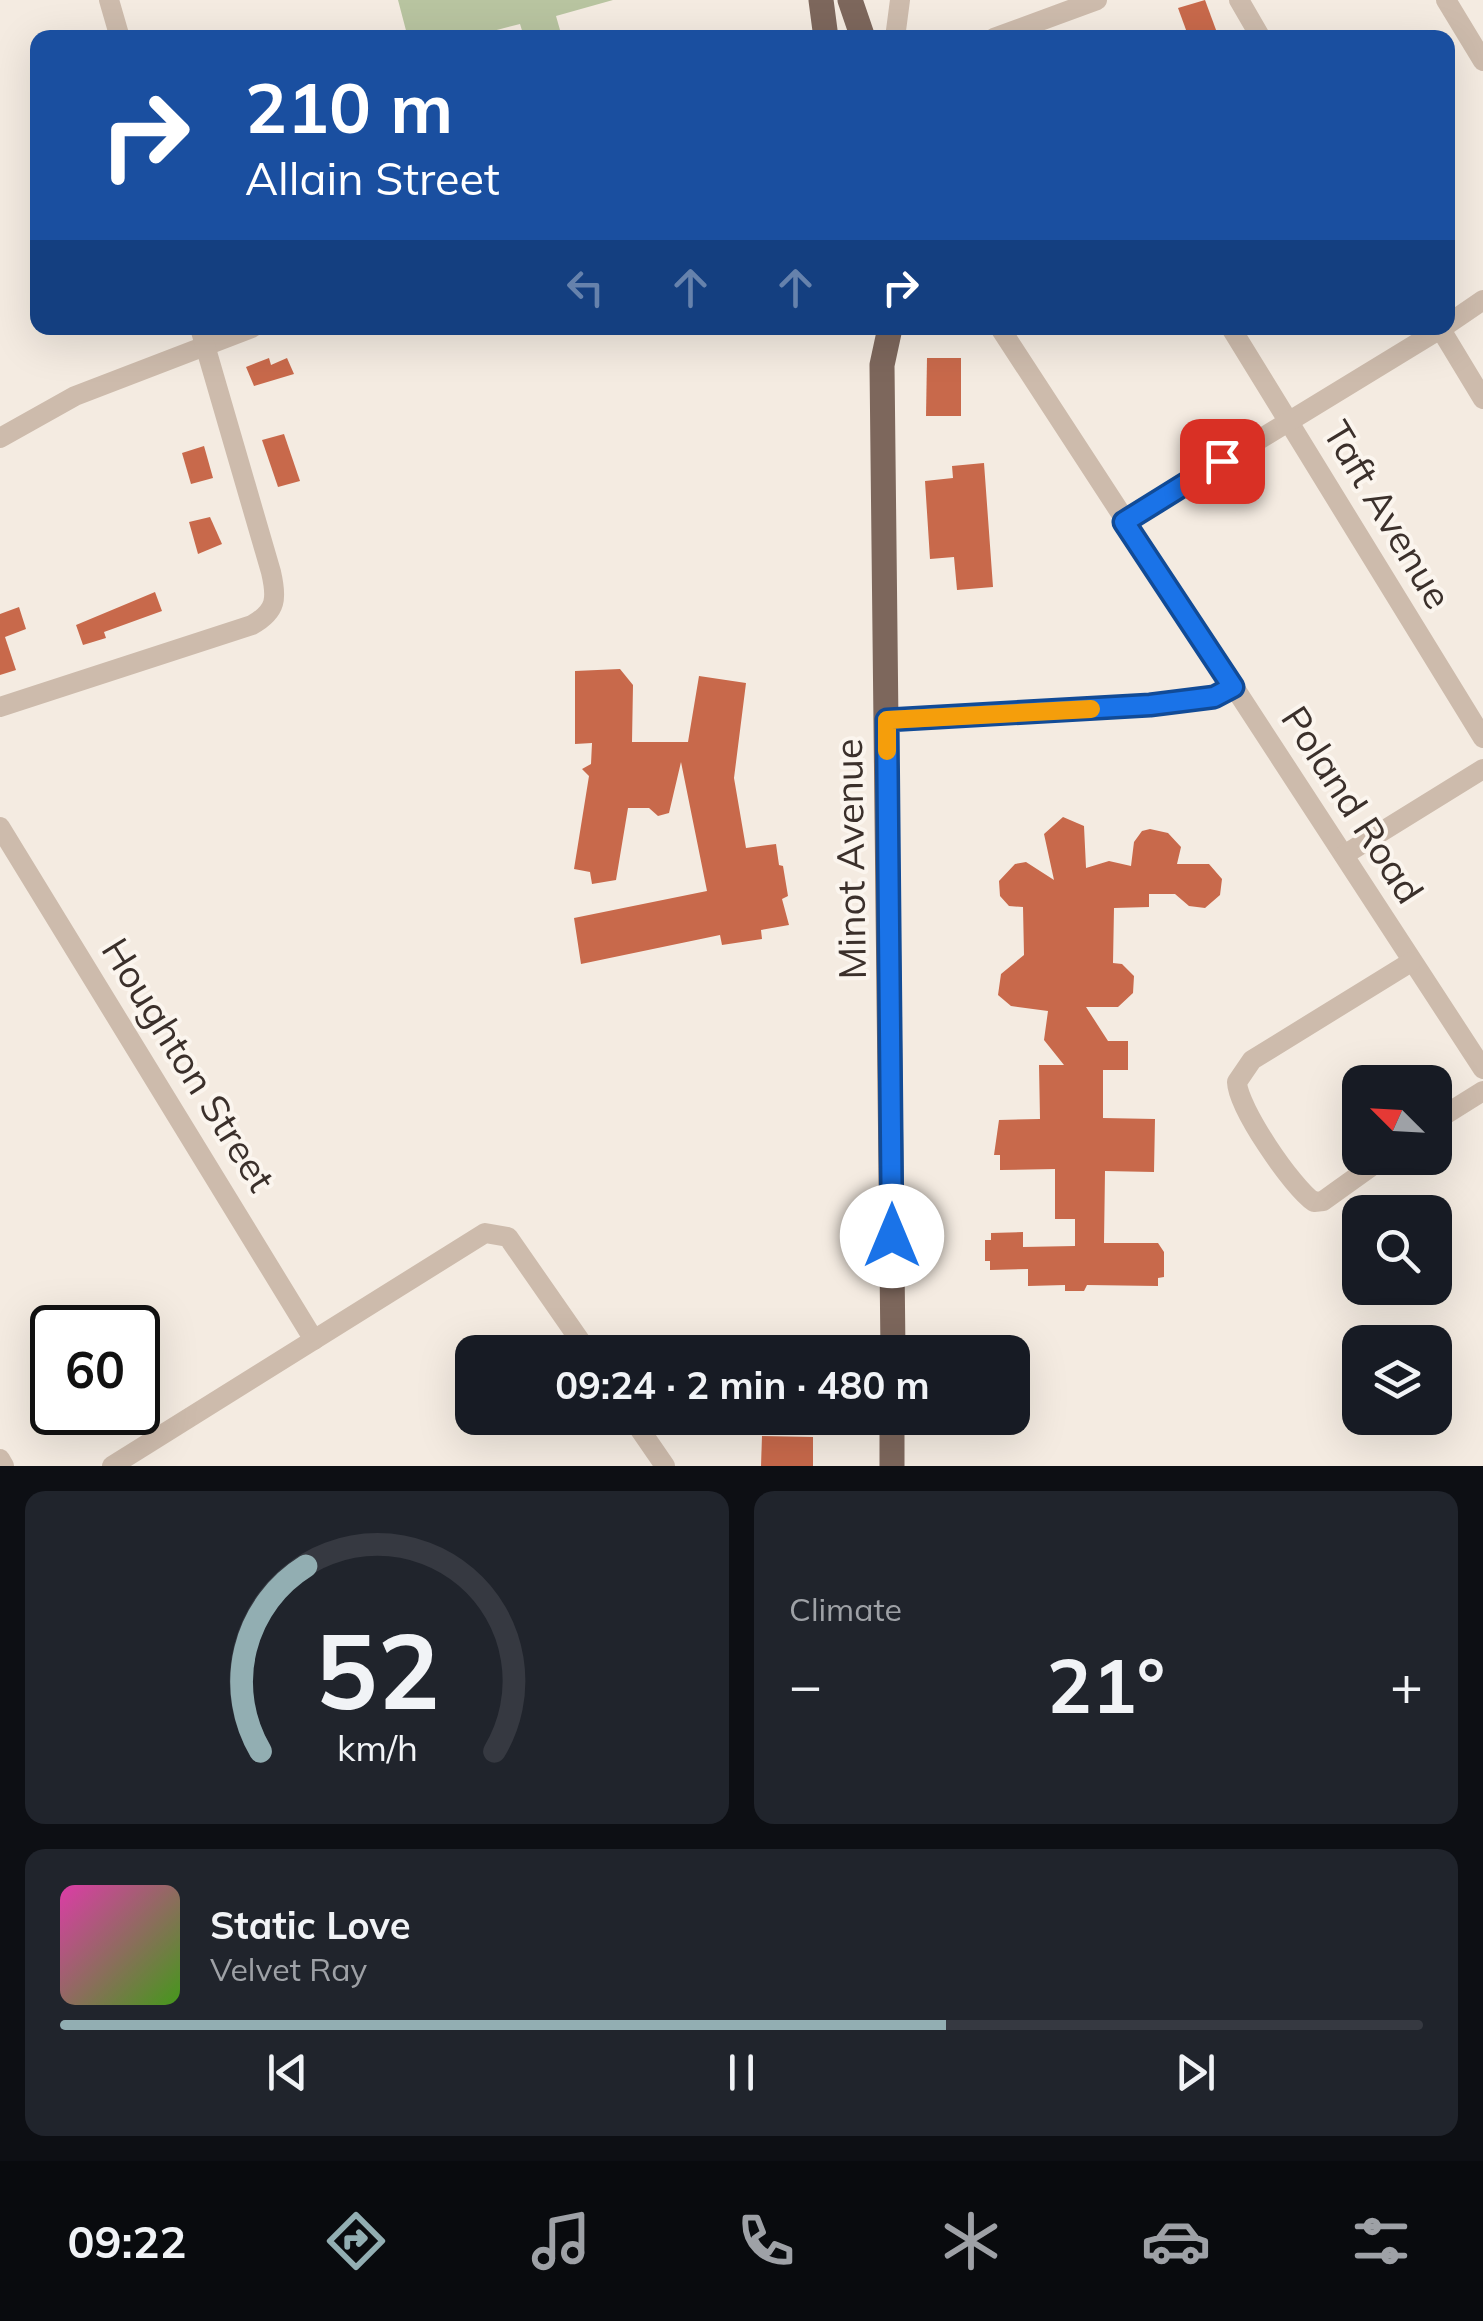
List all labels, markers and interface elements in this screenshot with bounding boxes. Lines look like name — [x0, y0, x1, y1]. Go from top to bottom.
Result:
text: 210 m — [245, 63, 453, 151]
icon: right — [80, 70, 210, 200]
text: Allain Street — [245, 150, 500, 206]
icon: left — [558, 260, 613, 315]
icon: ahead — [663, 260, 718, 315]
icon: ahead — [768, 260, 823, 315]
icon: right — [873, 260, 928, 315]
street label: Taft Avenue — [1313, 412, 1463, 617]
pin — [1180, 419, 1265, 504]
icon: arrive — [1195, 434, 1250, 489]
street label: Poland Road — [1271, 697, 1434, 912]
street label: Minot Avenue — [824, 738, 876, 980]
street label: Houghton Street — [92, 929, 286, 1200]
north arrow — [1342, 1065, 1452, 1175]
map controls — [1342, 1065, 1452, 1435]
position arrow — [840, 1184, 944, 1288]
button: search — [1342, 1195, 1452, 1305]
speed limit sign: 60 — [30, 1305, 160, 1435]
button: layers — [1342, 1325, 1452, 1435]
text: 09:24 · 2 min · 480 m — [555, 1361, 930, 1409]
text: Climate — [789, 1589, 902, 1629]
text: 52 — [315, 1604, 439, 1735]
text: 21° — [1047, 1638, 1165, 1732]
text: − — [789, 1650, 822, 1719]
text: + — [1390, 1650, 1423, 1719]
text: km/h — [337, 1725, 417, 1770]
text: Static Love — [210, 1901, 411, 1949]
text: Velvet Ray — [210, 1949, 367, 1989]
icon: previous — [260, 2045, 315, 2100]
icon: pause — [714, 2045, 769, 2100]
icon: next — [1168, 2045, 1223, 2100]
icon: directions — [321, 2206, 391, 2276]
icon: music — [526, 2206, 596, 2276]
icon: phone — [731, 2206, 801, 2276]
icon: climate — [936, 2206, 1006, 2276]
icon: car — [1141, 2206, 1211, 2276]
icon: filters — [1346, 2206, 1416, 2276]
text: 09:22 — [67, 2213, 187, 2269]

